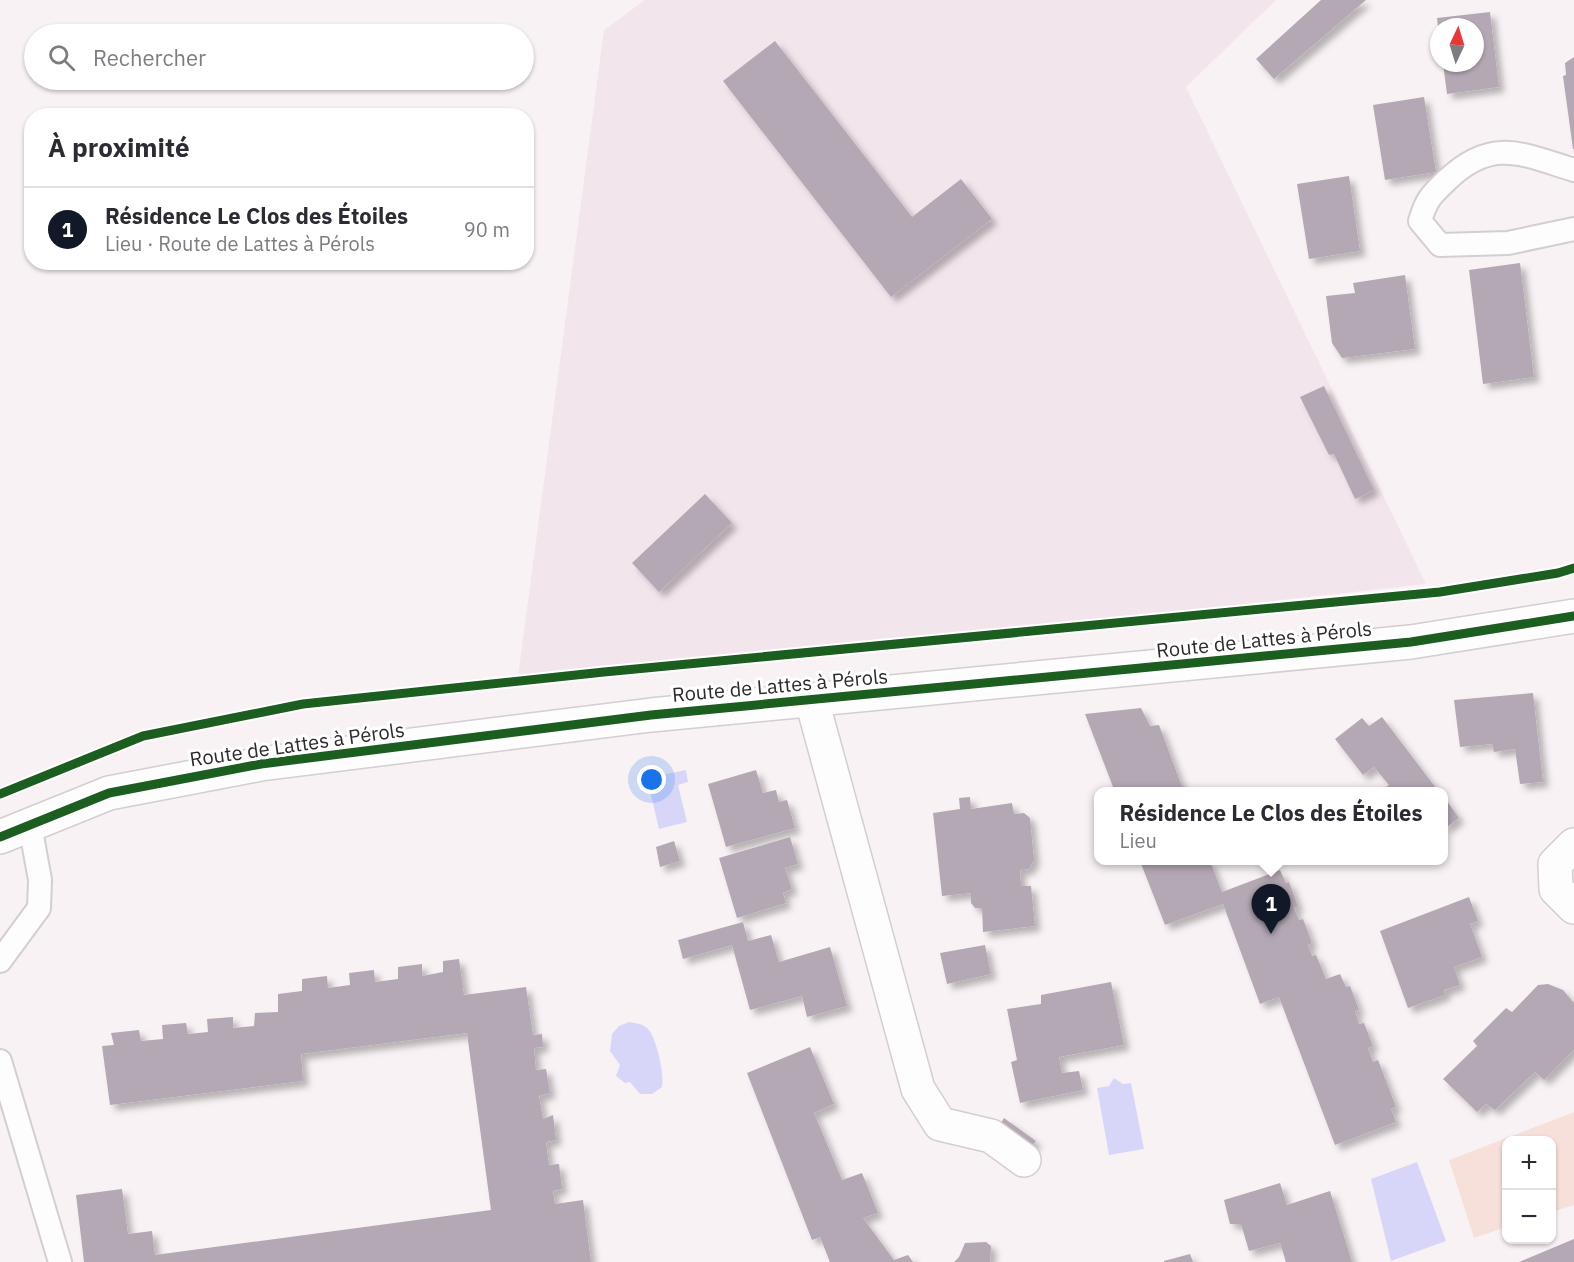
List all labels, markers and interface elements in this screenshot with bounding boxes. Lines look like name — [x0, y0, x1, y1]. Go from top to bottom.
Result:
north arrow — [1430, 18, 1484, 72]
search box — [24, 24, 534, 90]
icon: search — [45, 41, 78, 74]
text: Rechercher — [93, 43, 206, 72]
text: À proximité — [48, 130, 190, 164]
text: Résidence Le Clos des Étoiles — [105, 201, 408, 230]
text: 1 — [62, 216, 74, 243]
text: 90 m — [464, 216, 510, 243]
text: Lieu · Route de Lattes à Pérols — [105, 230, 375, 257]
street label: Route de Lattes à Pérols — [1155, 614, 1373, 664]
street label: Route de Lattes à Pérols — [671, 662, 889, 708]
street label: Route de Lattes à Pérols — [188, 716, 406, 772]
your location — [637, 765, 666, 794]
popup — [1094, 787, 1448, 865]
text: Résidence Le Clos des Étoiles — [1119, 798, 1423, 827]
text: Lieu — [1119, 827, 1157, 854]
pin: 1 — [1252, 884, 1290, 934]
map controls — [1502, 1136, 1556, 1244]
button: + — [1502, 1136, 1556, 1190]
button: − — [1502, 1190, 1556, 1244]

